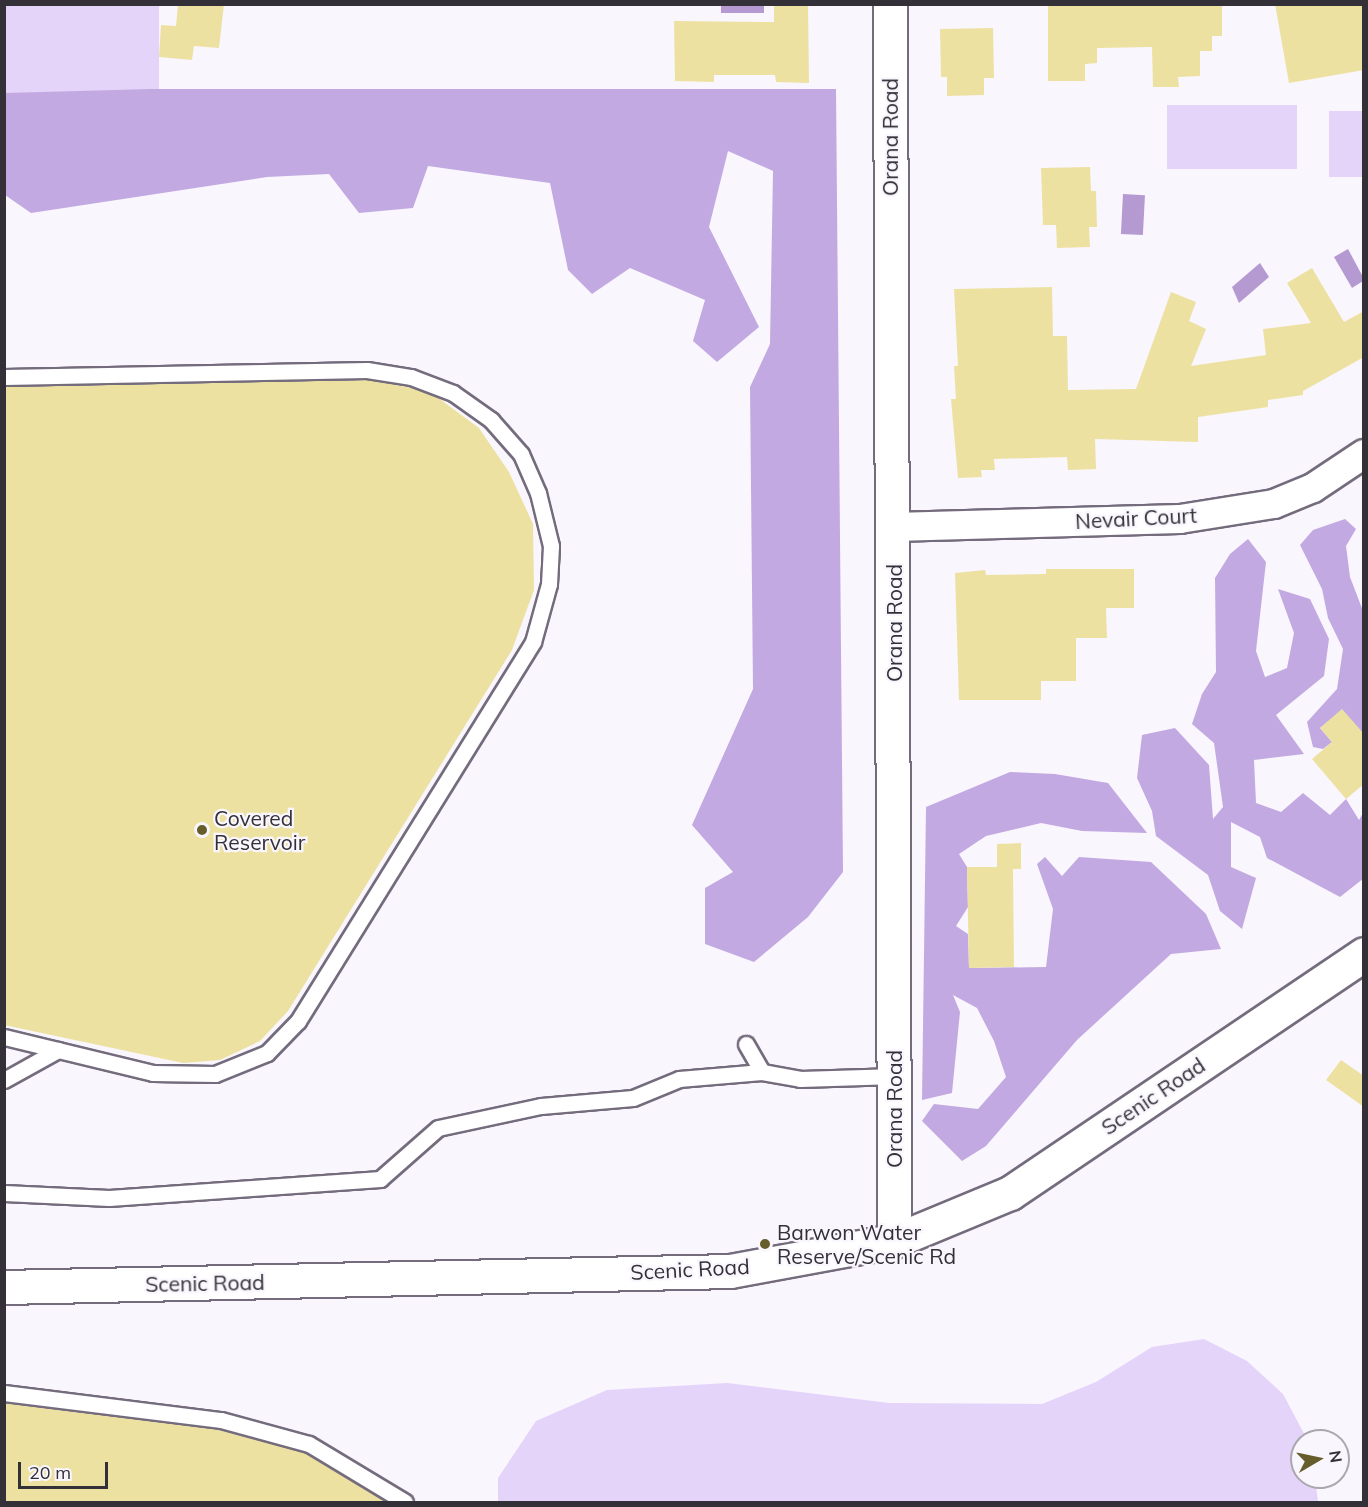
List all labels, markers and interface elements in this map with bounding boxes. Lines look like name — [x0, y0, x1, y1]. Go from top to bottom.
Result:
street label: Orana Road — [877, 78, 903, 196]
street label: Nevair Court — [1074, 502, 1198, 534]
street label: Orana Road — [881, 564, 907, 682]
place label: Covered Reservoir — [214, 805, 305, 855]
marker: Covered Reservoir — [195, 823, 209, 837]
street label: Orana Road — [881, 1050, 907, 1168]
street label: Scenic Road — [1096, 1052, 1210, 1140]
place label: Barwon Water Reserve/Scenic Rd — [777, 1219, 956, 1269]
marker: Barwon Water Reserve/Scenic Rd — [758, 1237, 772, 1251]
street label: Scenic Road — [630, 1253, 750, 1285]
street label: Scenic Road — [145, 1269, 265, 1297]
north arrow — [1290, 1429, 1350, 1489]
text: N — [1325, 1449, 1347, 1464]
scale bar — [21, 1450, 111, 1488]
text: 20 m — [29, 1461, 71, 1484]

